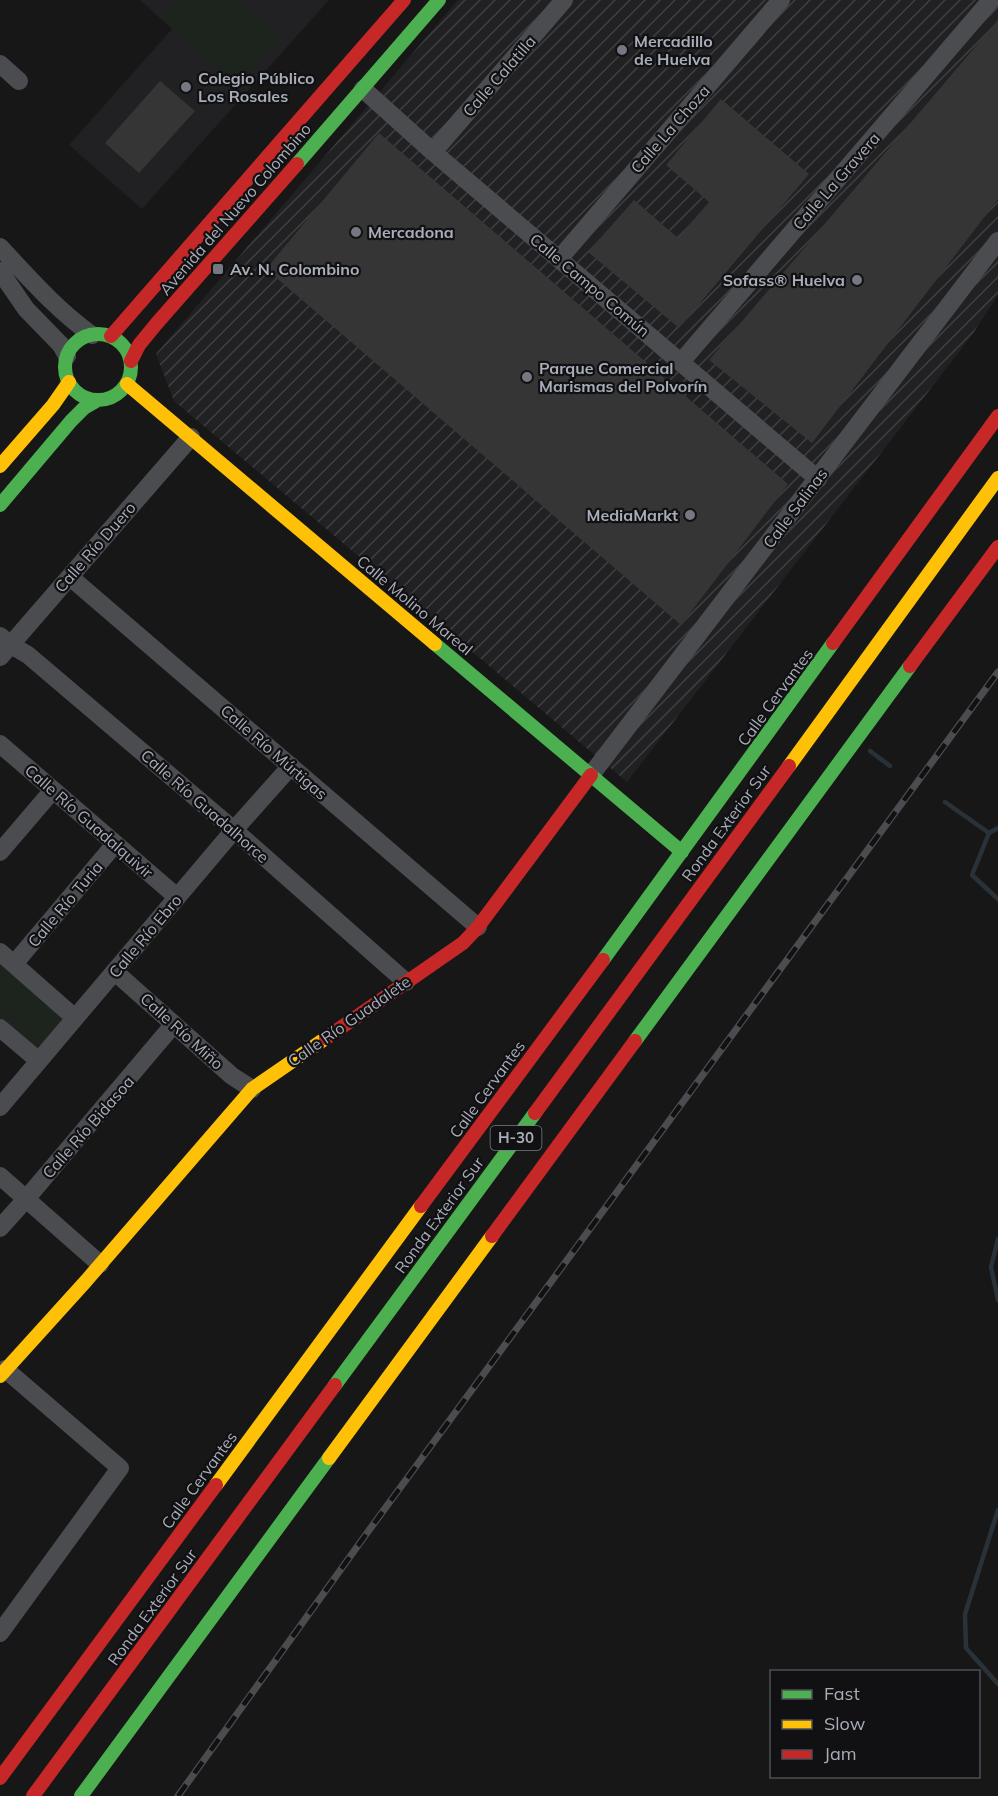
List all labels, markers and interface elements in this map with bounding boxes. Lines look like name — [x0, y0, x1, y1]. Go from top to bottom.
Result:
street label: Calle Calatilla — [458, 31, 540, 121]
place label: Mercadillo de Huelva — [634, 31, 713, 69]
marker: Mercadillo de Huelva — [615, 43, 629, 57]
place label: Colegio Público Los Rosales — [198, 68, 315, 106]
marker: Colegio Público Los Rosales — [179, 80, 193, 94]
street label: Calle La Choza — [626, 81, 714, 177]
street label: Avenida del Nuevo Colombino — [155, 119, 315, 299]
street label: Calle La Gravera — [788, 128, 884, 234]
place label: Mercadona — [368, 222, 454, 242]
marker: Mercadona — [349, 225, 363, 239]
street label: Calle Campo Común — [526, 229, 654, 341]
place label: Av. N. Colombino — [230, 259, 359, 279]
marker: Av. N. Colombino — [211, 262, 225, 276]
place label: Sofass® Huelva — [723, 270, 845, 290]
marker: Sofass® Huelva — [850, 273, 864, 287]
place label: Parque Comercial Marismas del Polvorín — [539, 358, 707, 396]
marker: Parque Comercial Marismas del Polvorín — [520, 370, 534, 384]
street label: Calle Salinas — [758, 464, 832, 552]
street label: Calle Río Duero — [50, 498, 140, 596]
place label: MediaMarkt — [587, 505, 678, 525]
marker: MediaMarkt — [683, 508, 697, 522]
street label: Calle Molino Mareal — [353, 551, 477, 659]
street label: Calle Cervantes — [733, 644, 817, 750]
street label: Calle Río Múrtigas — [217, 700, 331, 804]
street label: Calle Río Guadalhorce — [137, 745, 273, 867]
street label: Calle Río Guadalquivir — [21, 760, 157, 882]
street label: Ronda Exterior Sur — [677, 761, 775, 885]
street label: Calle Río Turia — [23, 857, 107, 951]
street label: Calle Río Ebro — [104, 890, 186, 982]
street label: Calle Río Guadalete — [284, 971, 414, 1071]
street label: Calle Río Miño — [136, 988, 228, 1074]
street label: Calle Cervantes — [445, 1036, 529, 1142]
street label: Calle Río Bidasoa — [38, 1072, 138, 1182]
road number: H-30 — [490, 1126, 542, 1150]
street label: Ronda Exterior Sur — [390, 1153, 488, 1277]
street label: Calle Cervantes — [157, 1427, 241, 1533]
street label: Ronda Exterior Sur — [103, 1545, 201, 1669]
legend — [770, 1670, 980, 1778]
text: Fast — [824, 1682, 860, 1705]
text: Slow — [824, 1712, 866, 1735]
text: Jam — [824, 1742, 857, 1765]

